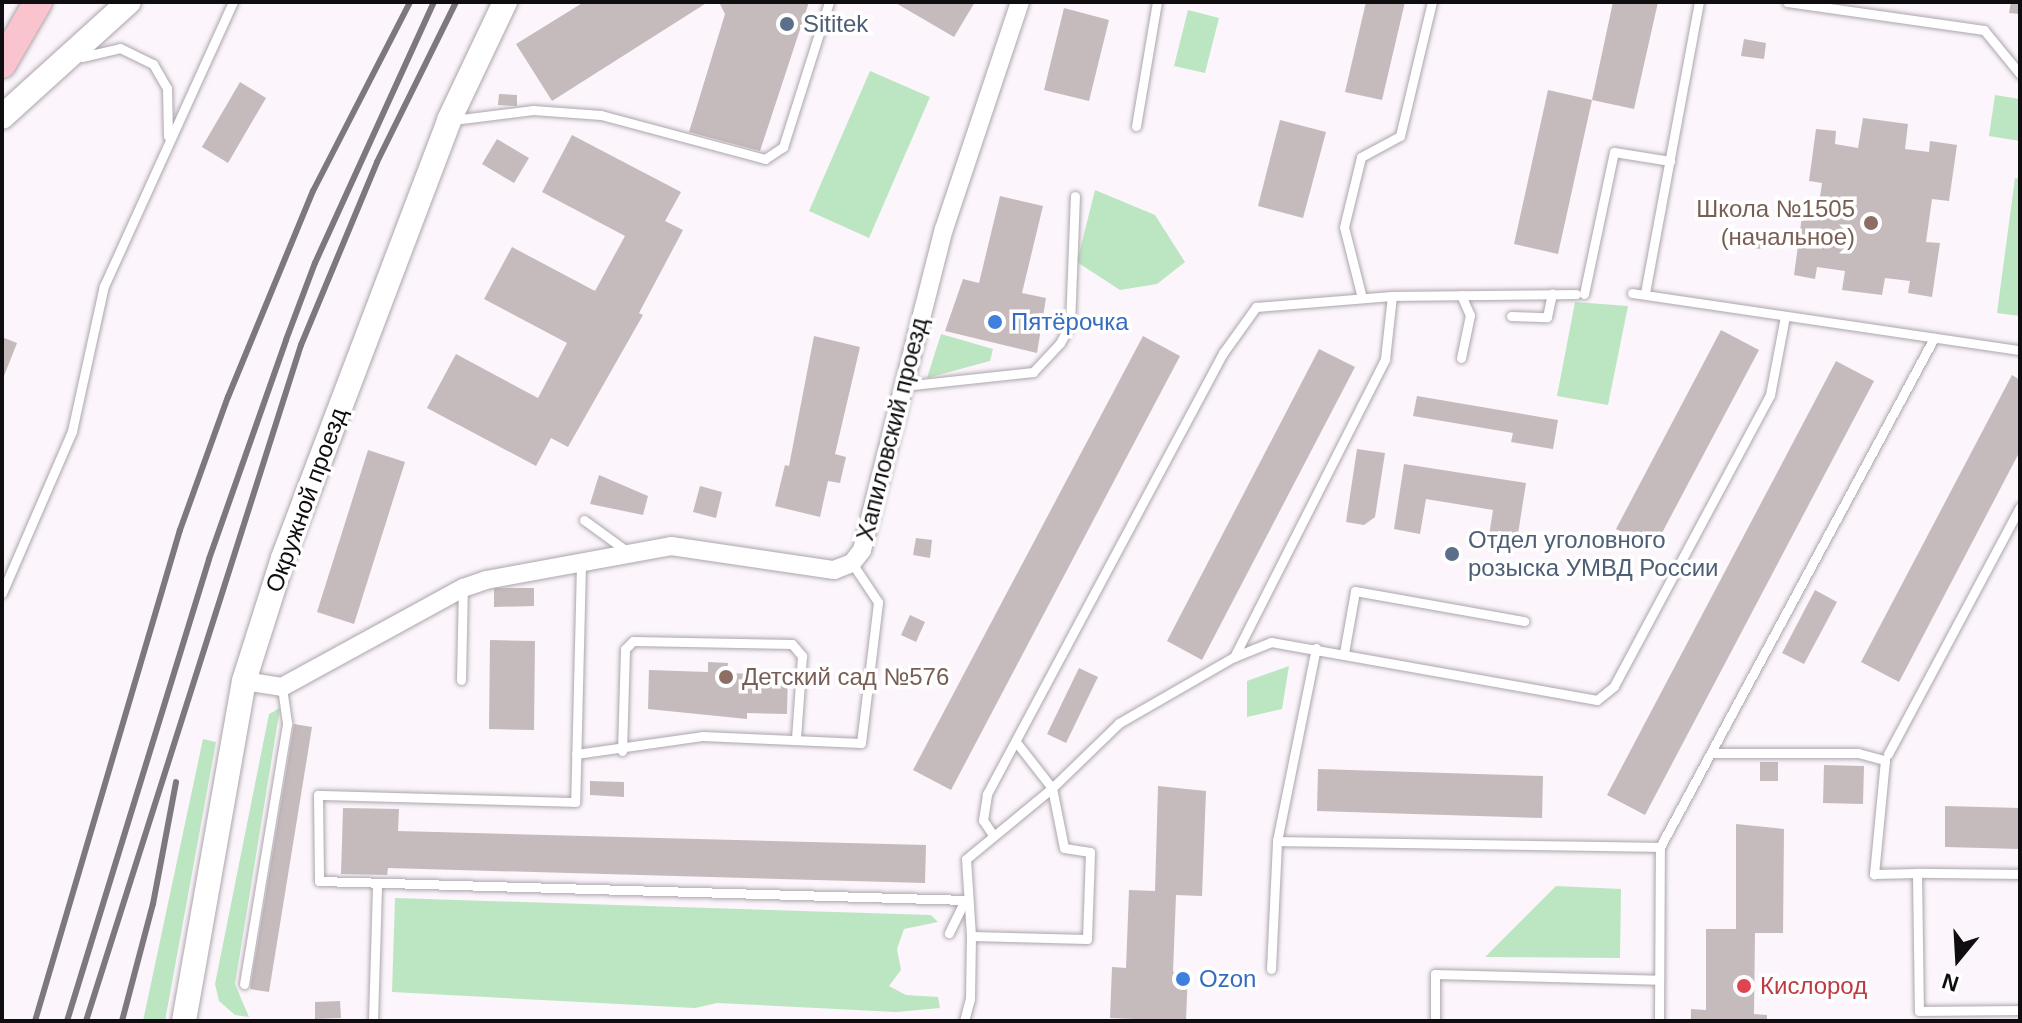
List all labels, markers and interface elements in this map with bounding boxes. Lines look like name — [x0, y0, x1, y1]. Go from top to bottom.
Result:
place label: Sititek — [803, 10, 868, 38]
marker: Sititek — [778, 15, 796, 33]
place label: Школа №1505 (начальное) — [1696, 195, 1855, 251]
marker: Школа №1505 (начальное) — [1862, 214, 1880, 232]
place label: Пятёрочка — [1011, 308, 1129, 336]
marker: Пятёрочка — [986, 313, 1004, 331]
street label: Хапиловский проезд — [850, 314, 934, 544]
street label: Окружной проезд — [259, 404, 353, 596]
place label: Отдел уголовного розыска УМВД России — [1468, 526, 1718, 582]
marker: Отдел уголовного розыска УМВД России — [1443, 545, 1461, 563]
place label: Детский сад №576 — [742, 663, 949, 691]
marker: Детский сад №576 — [717, 668, 735, 686]
north arrow — [1918, 919, 1998, 999]
place label: Ozon — [1199, 965, 1256, 993]
text: N — [1939, 968, 1962, 997]
marker: Ozon — [1174, 970, 1192, 988]
place label: Кислород — [1760, 972, 1867, 1000]
marker: Кислород — [1735, 977, 1753, 995]

